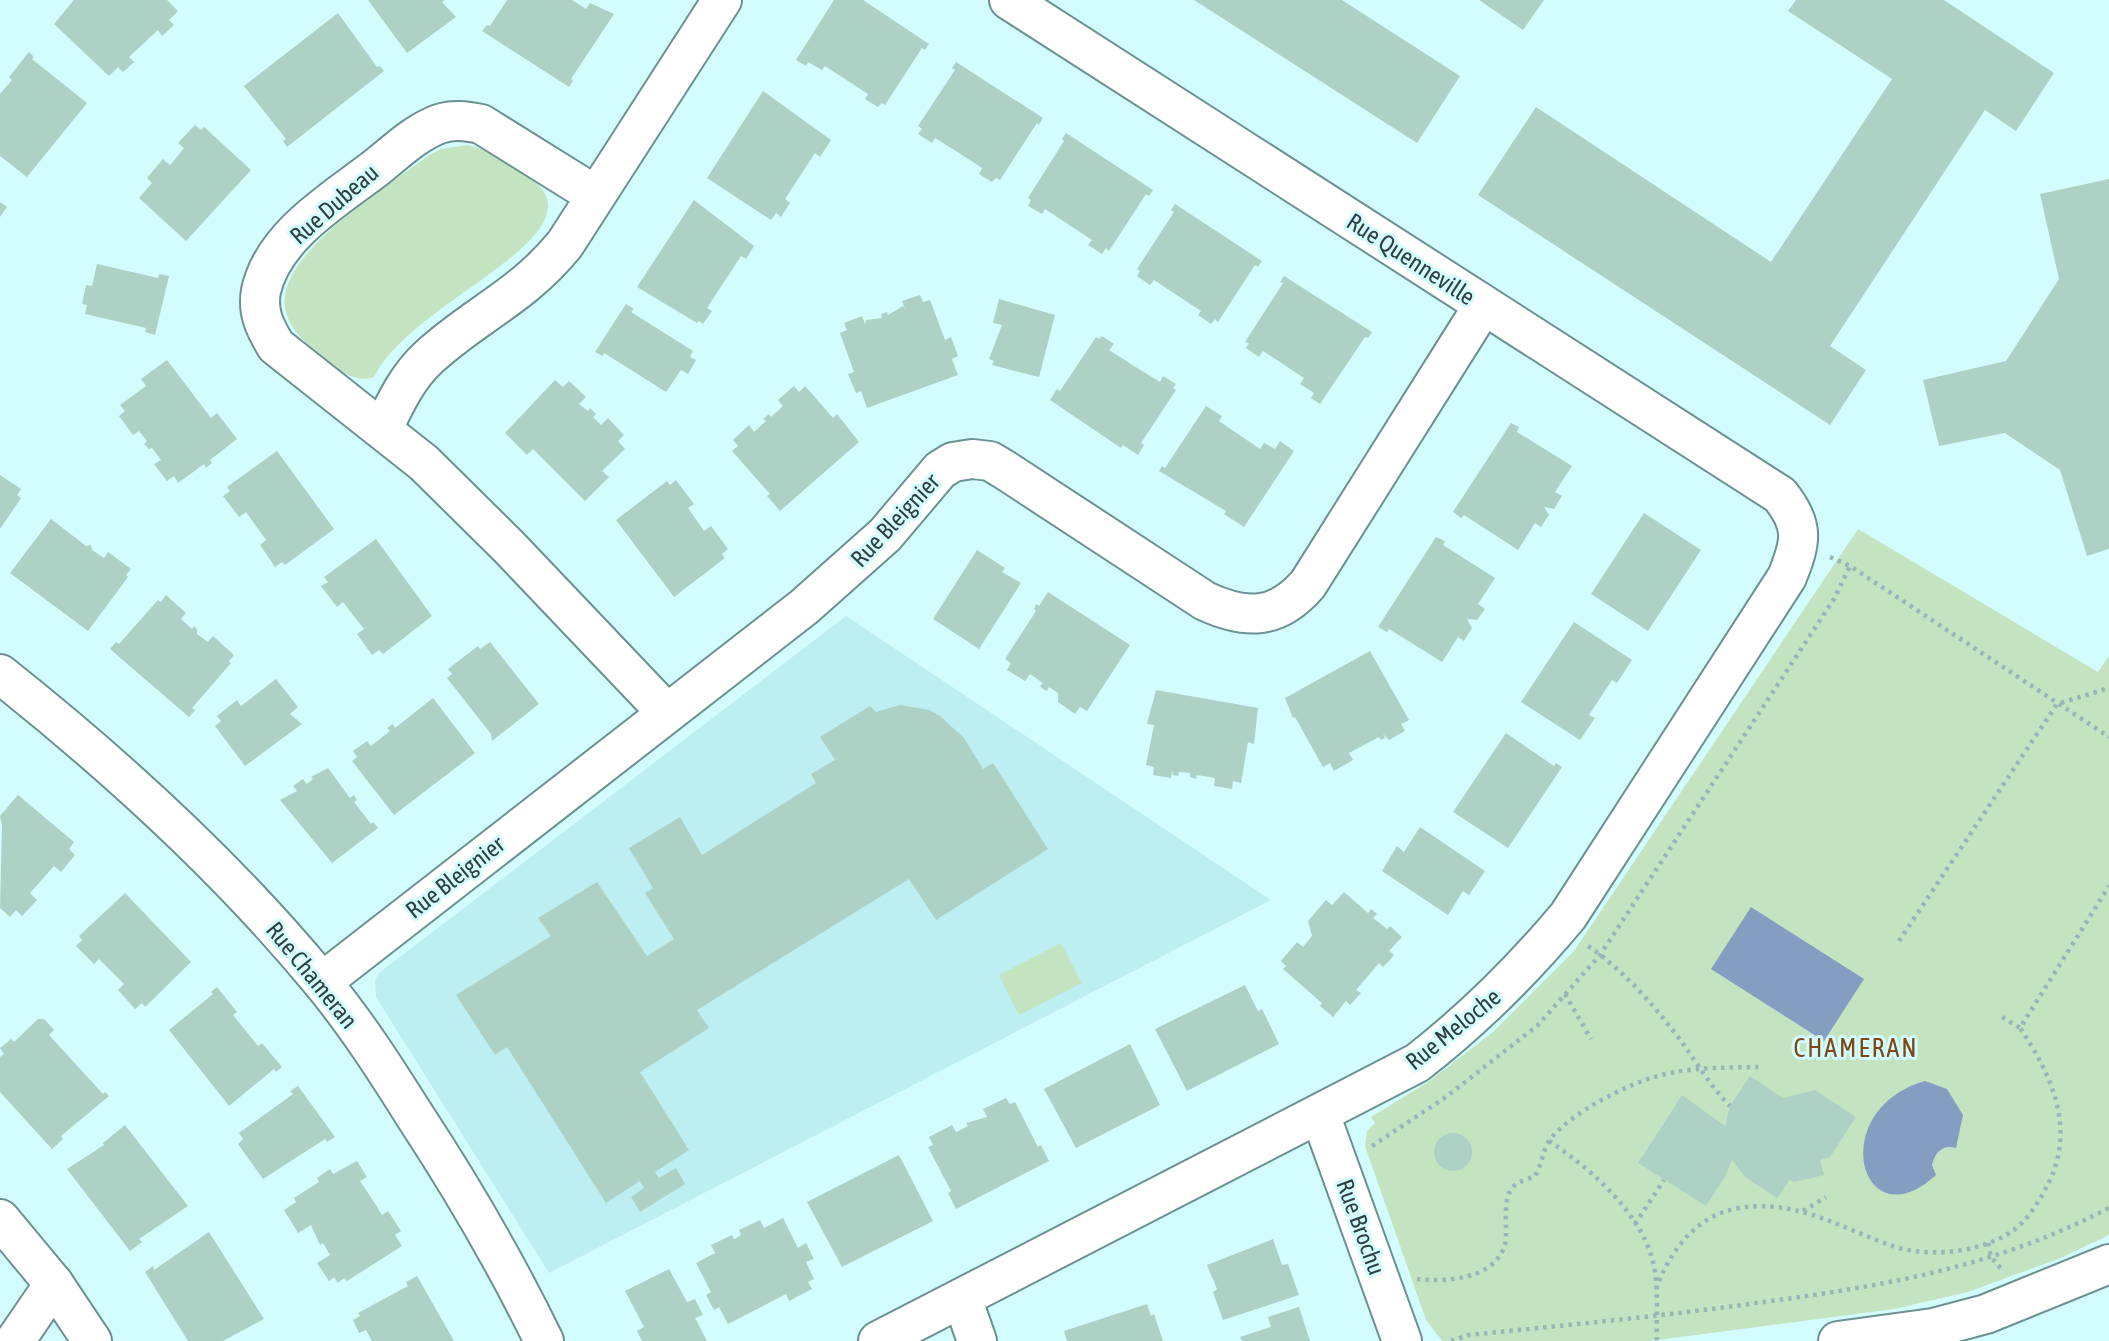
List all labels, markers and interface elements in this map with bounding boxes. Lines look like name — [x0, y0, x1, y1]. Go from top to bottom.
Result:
street label: Rue Dubeau — [284, 158, 384, 250]
street label: Rue Quenneville — [1342, 208, 1480, 310]
street label: Rue Bleignier — [845, 467, 945, 572]
street label: Rue Bleignier — [401, 830, 510, 924]
street label: Rue Chameran — [261, 916, 363, 1034]
street label: Rue Meloche — [1400, 983, 1506, 1075]
district label: CHAMERAN — [1793, 1033, 1919, 1063]
street label: Rue Brochu — [1331, 1176, 1391, 1278]

